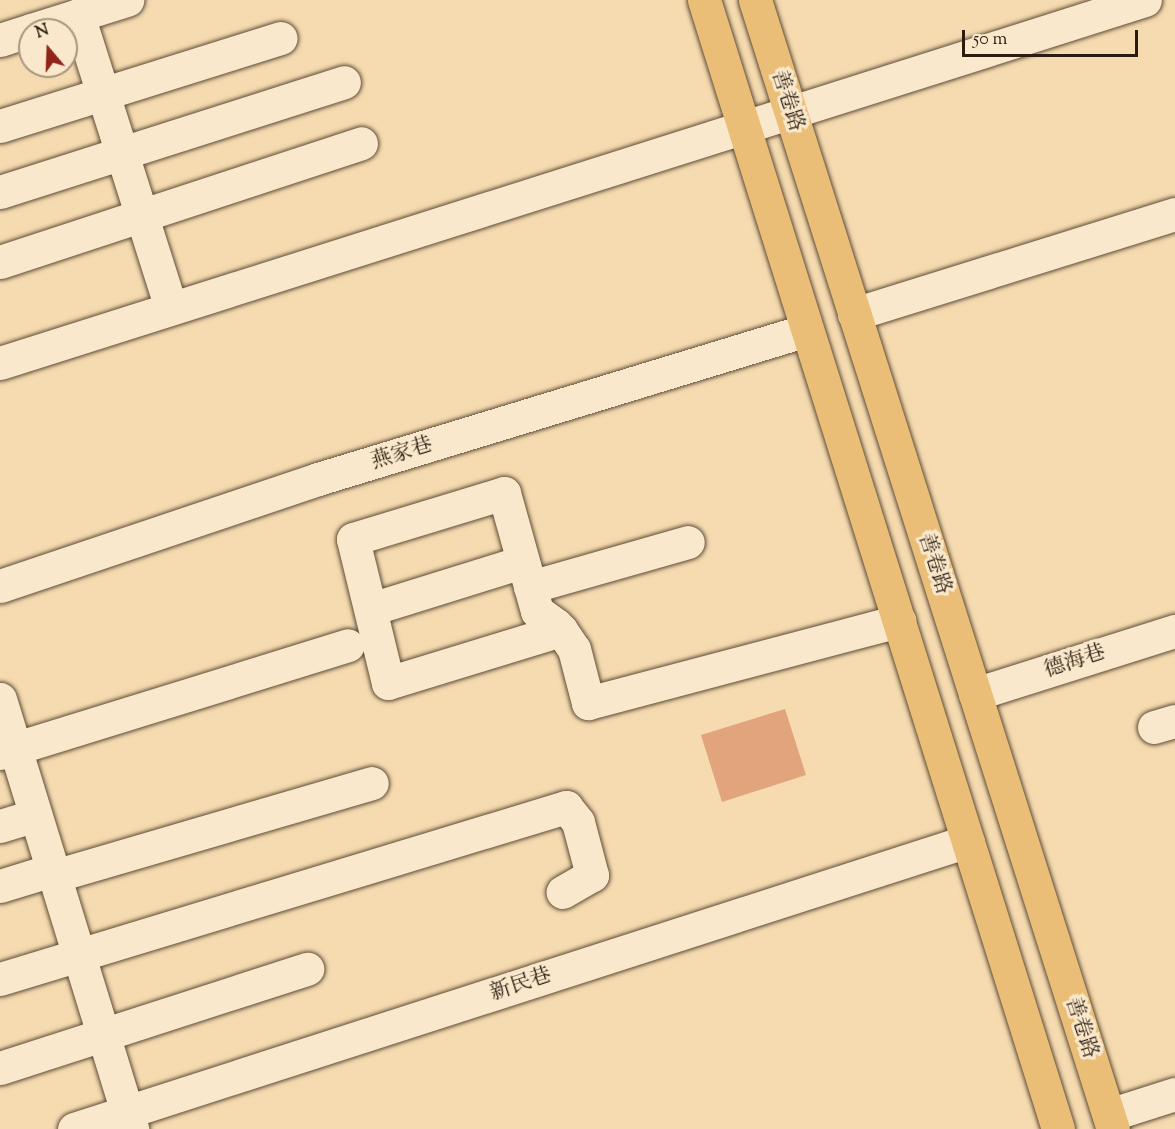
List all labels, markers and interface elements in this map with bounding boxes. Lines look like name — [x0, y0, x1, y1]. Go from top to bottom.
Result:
north arrow — [18, 18, 78, 78]
scale bar — [965, 18, 1140, 56]
text: N — [33, 19, 52, 45]
text: 50 m — [973, 27, 1007, 53]
street label: 善卷路 — [765, 67, 809, 135]
street label: 燕家巷 — [368, 433, 436, 475]
street label: 善卷路 — [912, 530, 956, 598]
street label: 德海巷 — [1041, 640, 1109, 684]
street label: 新民巷 — [487, 963, 555, 1007]
street label: 善卷路 — [1059, 994, 1103, 1062]

